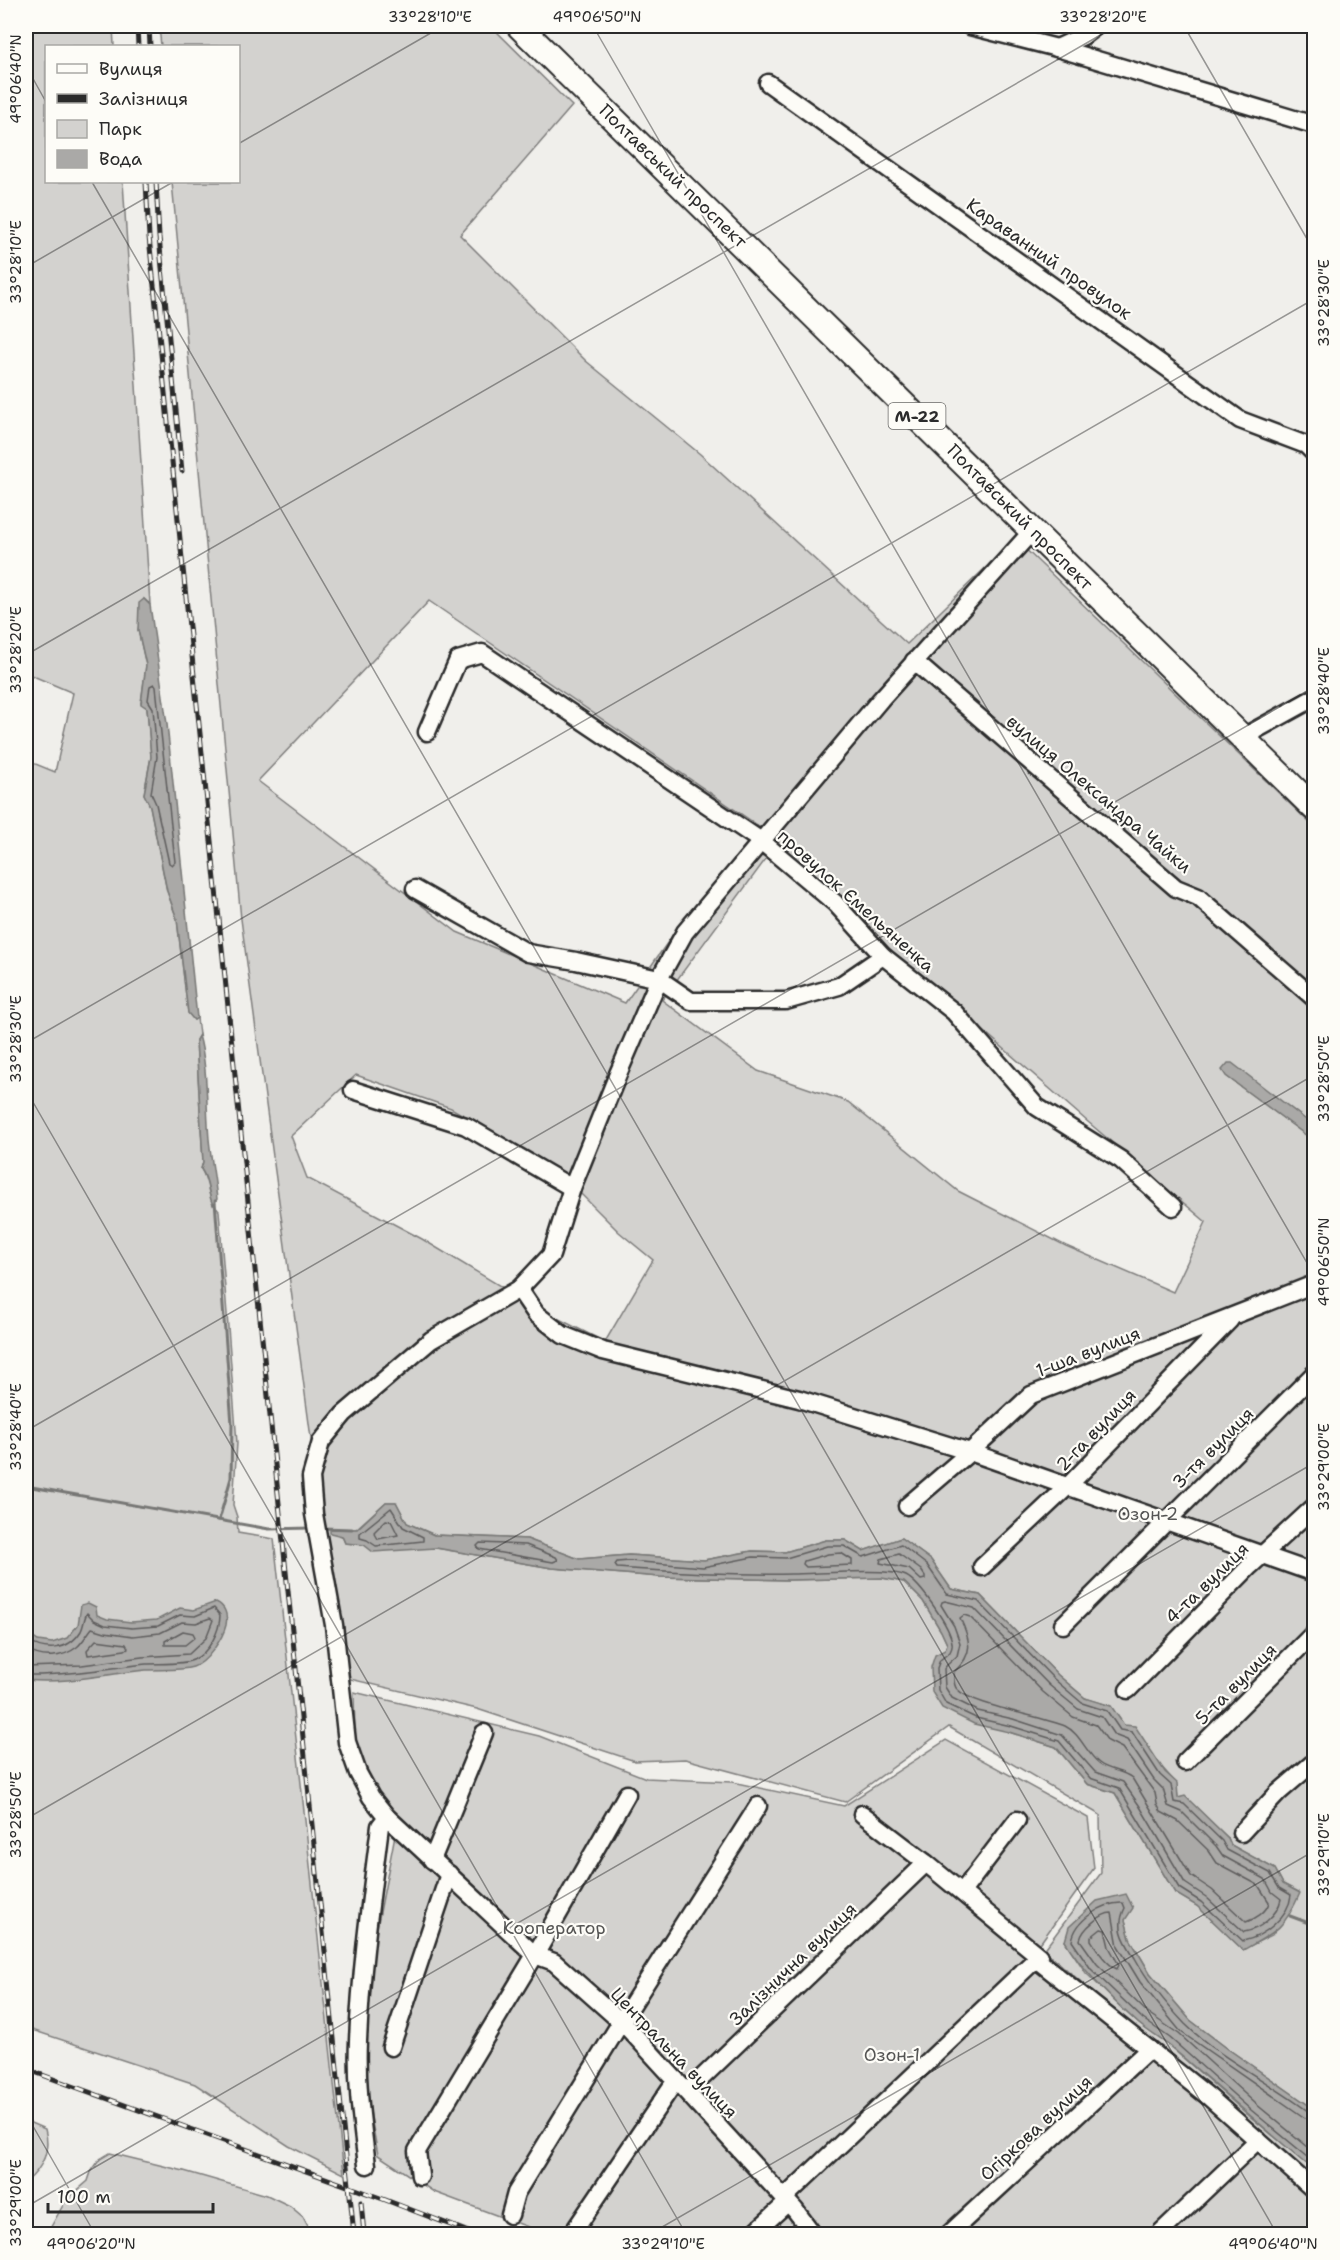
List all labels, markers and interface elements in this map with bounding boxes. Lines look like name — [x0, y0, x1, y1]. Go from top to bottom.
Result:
text: 33°28'10"E — [388, 7, 472, 27]
text: 49°06'50"N — [553, 7, 641, 27]
text: 33°28'20"E — [1059, 7, 1147, 27]
text: 49°06'40"N — [6, 34, 26, 124]
legend — [45, 45, 240, 183]
text: Вулиця — [99, 57, 163, 81]
text: Залізниця — [99, 87, 188, 111]
street label: Полтавський проспект — [594, 99, 753, 254]
text: Парк — [99, 117, 142, 141]
text: Вода — [99, 147, 142, 171]
street label: Караванний провулок — [962, 193, 1137, 326]
text: 33°28'10"E — [6, 220, 26, 304]
text: 33°28'30"E — [1314, 259, 1334, 347]
road number: М-22 — [888, 403, 946, 429]
street label: Полтавський проспект — [942, 439, 1099, 596]
text: 33°28'20"E — [6, 606, 26, 694]
text: 33°28'40"E — [1314, 647, 1334, 735]
street label: вулиця Олександра Чайки — [1001, 709, 1197, 879]
street label: провулок Ємельяненка — [772, 824, 940, 978]
text: 33°28'30"E — [6, 995, 26, 1083]
text: 33°28'50"E — [1314, 1035, 1334, 1123]
text: 49°06'50"N — [1314, 1218, 1334, 1306]
street label: 1-ша вулиця — [1032, 1321, 1144, 1383]
text: 33°28'40"E — [6, 1383, 26, 1471]
street label: 2-га вулиця — [1051, 1384, 1141, 1476]
street label: 3-тя вулиця — [1167, 1402, 1259, 1494]
text: 33°29'00"E — [1314, 1423, 1334, 1511]
park label: Озон-2 — [1118, 1502, 1178, 1526]
street label: 4-та вулиця — [1160, 1537, 1254, 1629]
street label: 5-та вулиця — [1190, 1638, 1282, 1730]
text: 33°28'50"E — [6, 1771, 26, 1859]
text: 33°29'10"E — [1314, 1813, 1334, 1897]
street label: Залізнична вулиця — [724, 1897, 862, 2031]
park label: Кооператор — [502, 1916, 606, 1940]
street label: Центральна вулиця — [605, 1982, 743, 2124]
park label: Озон-1 — [864, 2043, 920, 2067]
street label: Огіркова вулиця — [975, 2070, 1097, 2186]
text: 33°29'00"E — [6, 2159, 26, 2247]
scale bar — [48, 2176, 213, 2214]
text: 100 m — [57, 2185, 111, 2209]
text: 49°06'20"N — [46, 2234, 136, 2254]
text: 33°29'10"E — [621, 2234, 705, 2254]
text: 49°06'40"N — [1228, 2234, 1318, 2254]

